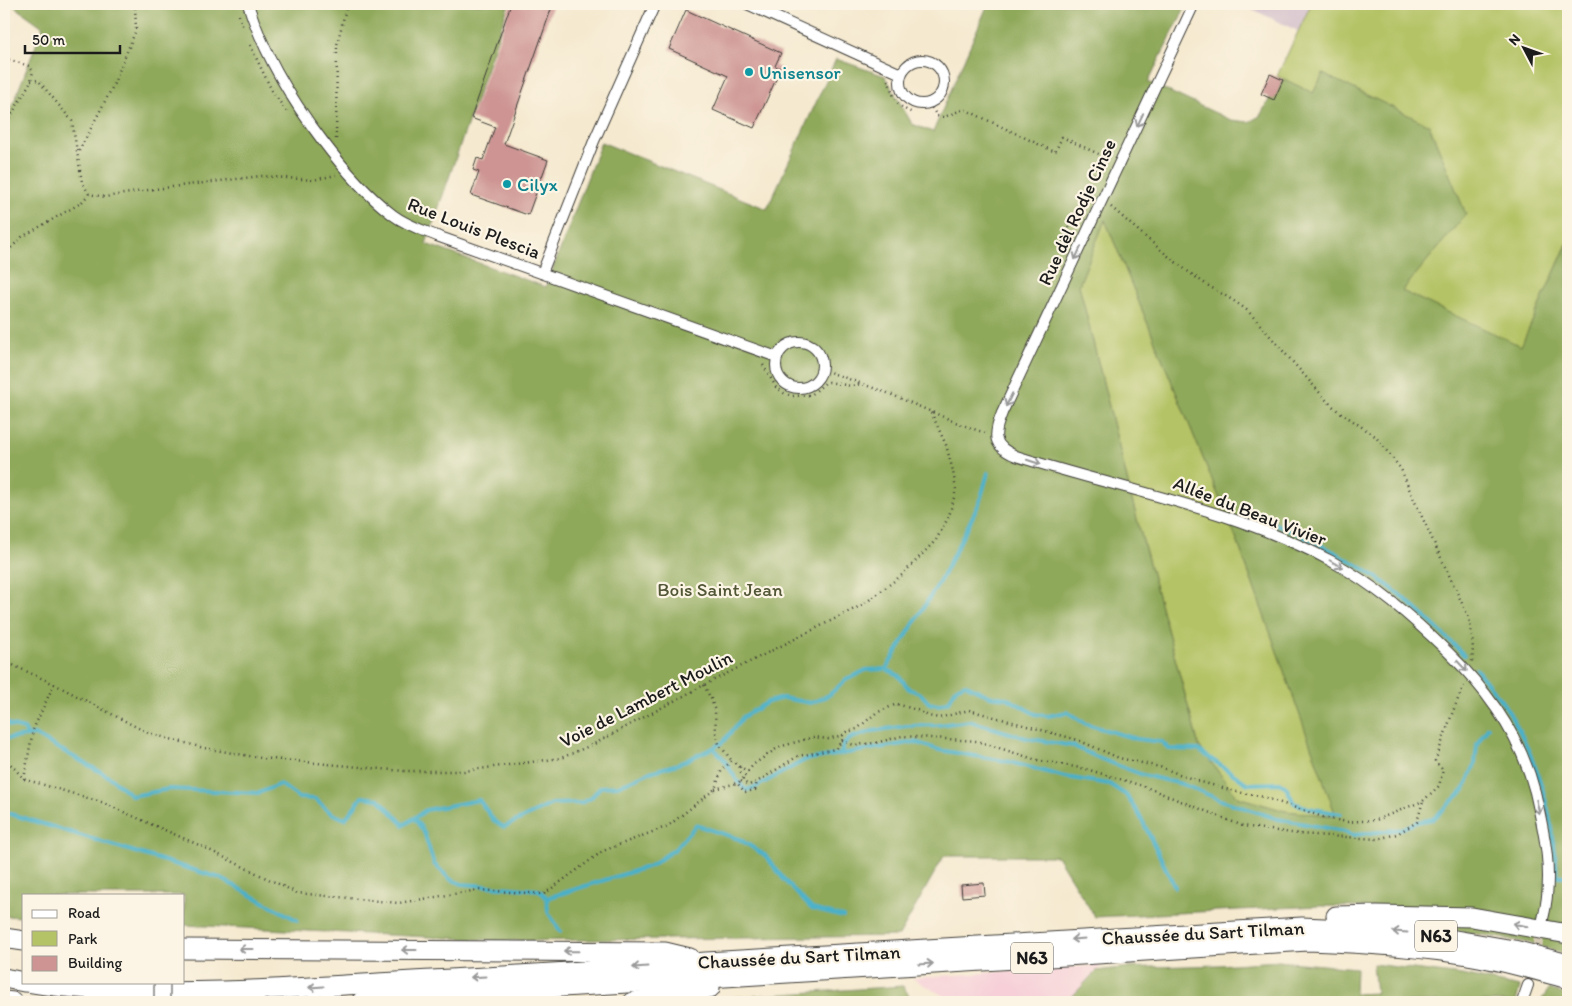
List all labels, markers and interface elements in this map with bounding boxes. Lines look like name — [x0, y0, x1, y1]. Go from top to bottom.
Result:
scale bar — [25, 22, 120, 54]
north arrow — [1500, 22, 1550, 72]
text: 50 m — [32, 31, 65, 49]
text: N — [1505, 31, 1524, 49]
place label: Unisensor — [759, 61, 842, 84]
marker: Unisensor — [743, 66, 755, 78]
one-way arrow — [1134, 112, 1144, 127]
street label: Rue dèl Rodje Cinse — [1033, 135, 1121, 289]
place label: Cilyx — [517, 173, 558, 196]
marker: Cilyx — [501, 178, 513, 190]
street label: Rue Louis Plescia — [405, 192, 543, 264]
one-way arrow — [1072, 245, 1082, 260]
one-way arrow — [1003, 392, 1013, 407]
one-way arrow — [1026, 457, 1042, 467]
street label: Allée du Beau Vivier — [1170, 471, 1331, 551]
one-way arrow — [1329, 560, 1343, 570]
park label: Bois Saint Jean — [657, 578, 783, 601]
street label: Voie de Lambert Moulin — [556, 645, 736, 752]
one-way arrow — [1456, 660, 1468, 673]
one-way arrow — [1534, 799, 1543, 815]
legend — [22, 894, 185, 984]
text: Road — [68, 904, 101, 922]
street label: Chaussée du Sart Tilman — [1101, 916, 1305, 950]
one-way arrow — [1513, 919, 1529, 929]
road number: N63 — [1415, 920, 1457, 951]
one-way arrow — [1393, 927, 1409, 936]
text: Park — [68, 930, 98, 948]
one-way arrow — [1071, 935, 1087, 944]
street label: Chaussée du Sart Tilman — [697, 940, 901, 974]
road number: N63 — [1011, 942, 1053, 974]
one-way arrow — [238, 944, 254, 954]
one-way arrow — [401, 945, 417, 955]
one-way arrow — [563, 946, 579, 955]
text: Building — [68, 954, 122, 972]
one-way arrow — [918, 960, 934, 969]
one-way arrow — [632, 963, 648, 972]
one-way arrow — [470, 972, 486, 981]
one-way arrow — [308, 982, 324, 991]

